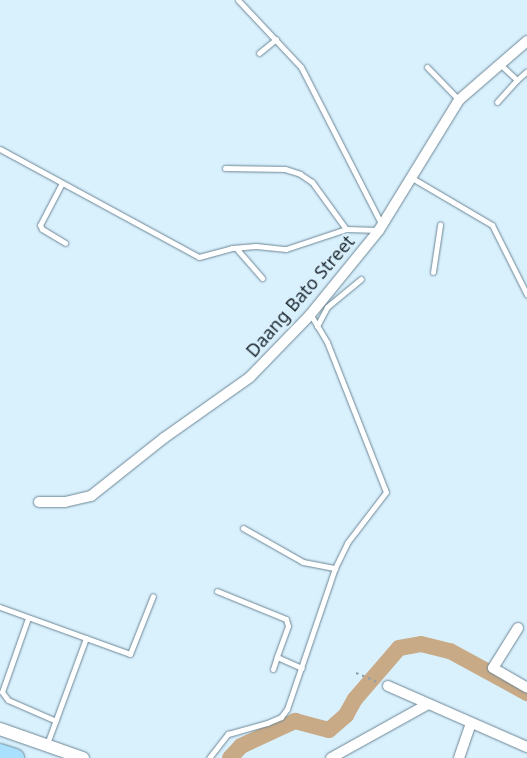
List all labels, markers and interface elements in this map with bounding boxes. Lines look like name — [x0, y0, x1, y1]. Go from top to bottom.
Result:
street label: Daang Bato Street — [241, 231, 359, 361]

